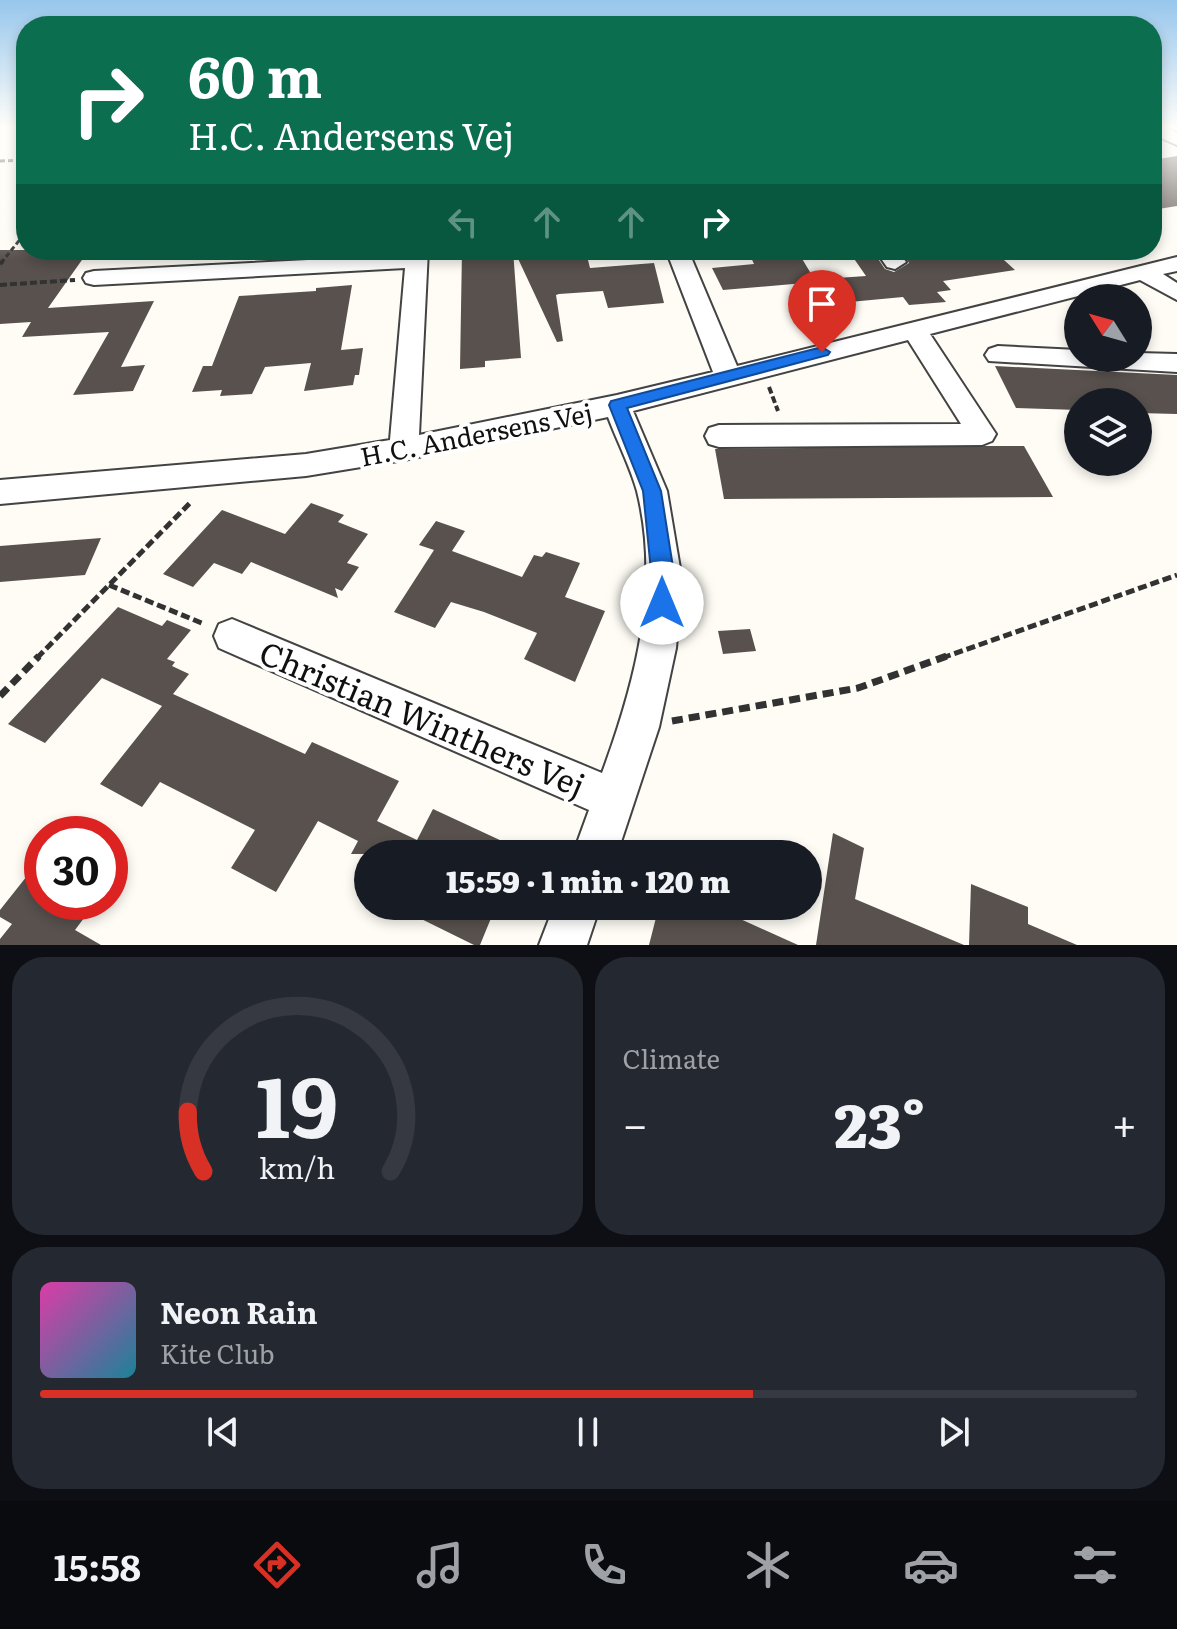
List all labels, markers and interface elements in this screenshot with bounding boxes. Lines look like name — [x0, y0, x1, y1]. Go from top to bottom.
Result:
text: 60 m — [188, 32, 322, 115]
icon: right — [56, 48, 160, 152]
text: H.C. Andersens Vej — [188, 108, 514, 161]
icon: left — [441, 200, 485, 244]
icon: ahead — [525, 200, 569, 244]
icon: ahead — [609, 200, 653, 244]
icon: right — [693, 200, 737, 244]
pin — [788, 270, 856, 352]
icon: arrive — [800, 282, 844, 326]
north arrow — [1064, 284, 1152, 372]
map controls — [1064, 284, 1152, 476]
button: layers — [1064, 388, 1152, 476]
street label: H.C. Andersens Vej — [357, 391, 595, 475]
position arrow — [620, 561, 704, 645]
street label: Christian Winthers Vej — [253, 627, 593, 807]
speed limit sign: 30 — [24, 816, 128, 920]
text: 15:59 · 1 min · 120 m — [446, 858, 730, 902]
text: Climate — [623, 1038, 720, 1077]
text: 19 — [256, 1040, 338, 1164]
text: 23° — [834, 1077, 925, 1166]
text: − — [623, 1089, 648, 1155]
text: + — [1111, 1089, 1137, 1155]
text: km/h — [259, 1145, 335, 1188]
text: Neon Rain — [160, 1289, 318, 1333]
text: Kite Club — [160, 1333, 275, 1372]
icon: previous — [201, 1410, 245, 1454]
icon: pause — [566, 1410, 610, 1454]
icon: next — [932, 1410, 976, 1454]
icon: directions — [249, 1537, 305, 1593]
icon: music — [412, 1537, 468, 1593]
icon: phone — [576, 1537, 632, 1593]
icon: climate — [740, 1537, 796, 1593]
icon: car — [903, 1537, 959, 1593]
icon: filters — [1067, 1537, 1123, 1593]
text: 15:58 — [54, 1539, 141, 1592]

